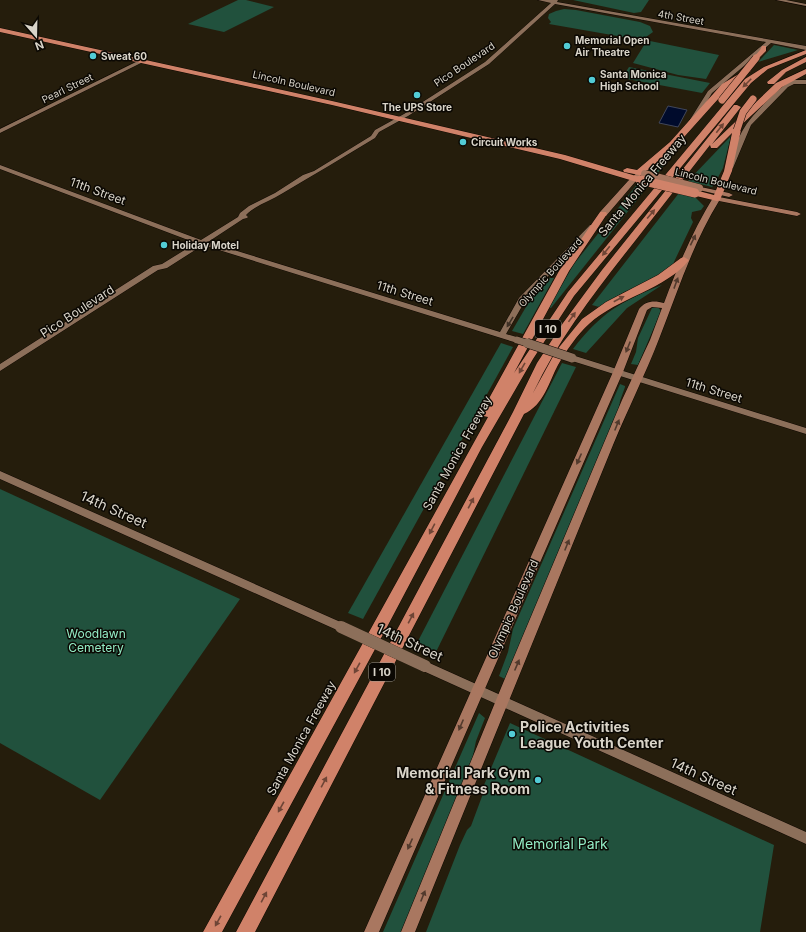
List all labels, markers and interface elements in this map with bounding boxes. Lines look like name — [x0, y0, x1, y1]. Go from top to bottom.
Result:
street label: 4th Street — [657, 7, 706, 27]
north arrow — [16, 16, 56, 56]
place label: Memorial Open Air Theatre — [575, 34, 649, 58]
text: N — [33, 37, 46, 53]
street label: Pico Boulevard — [431, 39, 497, 89]
marker: Memorial Open Air Theatre — [562, 41, 572, 51]
place label: Sweat 60 — [101, 50, 147, 62]
marker: Sweat 60 — [88, 51, 98, 61]
street label: Lincoln Boulevard — [252, 68, 336, 98]
place label: Santa Monica High School — [600, 68, 667, 93]
street label: Pearl Street — [40, 70, 95, 106]
marker: Santa Monica High School — [587, 75, 597, 85]
one-way arrow — [742, 78, 752, 88]
marker: The UPS Store — [412, 90, 422, 100]
place label: The UPS Store — [382, 101, 452, 113]
one-way arrow — [716, 122, 725, 133]
street label: Santa Monica Freeway — [595, 131, 689, 239]
place label: Circuit Works — [471, 136, 538, 148]
marker: Circuit Works — [458, 137, 468, 147]
street label: Lincoln Boulevard — [674, 165, 758, 197]
street label: 11th Street — [68, 174, 128, 208]
one-way arrow — [646, 209, 655, 219]
one-way arrow — [690, 234, 697, 245]
street label: Olympic Boulevard — [516, 235, 584, 309]
place label: Holiday Motel — [172, 239, 239, 252]
marker: Holiday Motel — [159, 240, 169, 250]
one-way arrow — [602, 245, 611, 256]
street label: 11th Street — [375, 277, 435, 309]
one-way arrow — [673, 277, 679, 289]
street label: Pico Boulevard — [37, 282, 117, 340]
one-way arrow — [613, 295, 624, 302]
one-way arrow — [568, 312, 576, 323]
one-way arrow — [506, 316, 513, 328]
road number: I 10 — [535, 320, 561, 338]
one-way arrow — [625, 341, 631, 352]
one-way arrow — [519, 362, 526, 373]
street label: 11th Street — [684, 374, 744, 406]
street label: Santa Monica Freeway — [419, 393, 495, 513]
one-way arrow — [614, 419, 620, 431]
one-way arrow — [576, 454, 582, 465]
street label: 14th Street — [78, 487, 150, 531]
one-way arrow — [468, 497, 475, 509]
one-way arrow — [429, 523, 435, 535]
one-way arrow — [565, 539, 571, 551]
street label: Olympic Boulevard — [484, 557, 542, 661]
one-way arrow — [408, 612, 414, 624]
street label: 14th Street — [374, 619, 446, 665]
park label: Woodlawn Cemetery — [66, 626, 126, 655]
one-way arrow — [514, 660, 520, 671]
one-way arrow — [353, 662, 360, 674]
road number: I 10 — [369, 663, 395, 681]
street label: Santa Monica Freeway — [263, 678, 339, 798]
place label: Police Activities League Youth Center — [520, 718, 664, 751]
one-way arrow — [458, 719, 465, 731]
marker: Police Activities League Youth Center — [507, 729, 517, 739]
street label: 14th Street — [668, 754, 740, 798]
place label: Memorial Park Gym & Fitness Room — [396, 764, 530, 797]
marker: Memorial Park Gym & Fitness Room — [533, 775, 543, 785]
one-way arrow — [321, 777, 327, 788]
one-way arrow — [277, 801, 284, 812]
park label: Memorial Park — [512, 835, 608, 852]
one-way arrow — [406, 839, 412, 851]
one-way arrow — [420, 890, 426, 901]
one-way arrow — [260, 892, 267, 903]
one-way arrow — [215, 915, 222, 926]

